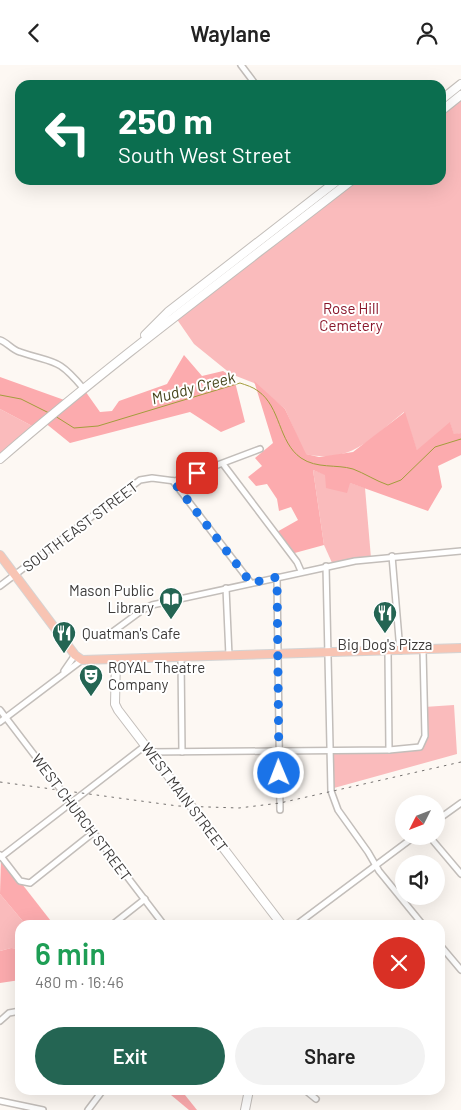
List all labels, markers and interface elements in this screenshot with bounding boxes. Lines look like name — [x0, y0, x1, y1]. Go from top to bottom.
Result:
icon: back — [20, 19, 48, 47]
icon: person — [413, 19, 441, 47]
text: Waylane — [190, 20, 271, 46]
text: 250 m — [118, 99, 213, 141]
icon: left — [35, 100, 100, 165]
text: South West Street — [118, 141, 292, 167]
park label: Rose Hill Cemetery — [319, 299, 383, 334]
water label: Muddy Creek — [149, 367, 237, 407]
pin — [176, 452, 218, 494]
icon: arrive — [183, 459, 211, 487]
street label: SOUTH EAST STREET — [19, 477, 141, 575]
place label: Mason Public Library — [69, 581, 154, 616]
library icon: Mason Public Library — [158, 586, 184, 620]
restaurant icon: Big Dog's Pizza — [372, 600, 398, 634]
restaurant icon: Quatman's Cafe — [51, 620, 77, 654]
place label: Quatman's Cafe — [82, 624, 181, 642]
place label: Big Dog's Pizza — [337, 635, 433, 653]
place label: ROYAL Theatre Company — [108, 658, 205, 693]
theatre icon: ROYAL Theatre Company — [78, 663, 104, 697]
street label: WEST MAIN STREET — [138, 739, 232, 855]
position arrow — [252, 746, 304, 798]
street label: WEST CHURCH STREET — [28, 750, 136, 884]
north arrow — [395, 795, 445, 845]
map controls — [395, 795, 445, 905]
button: sound — [395, 855, 445, 905]
text: 6 min — [35, 935, 106, 971]
button: close — [373, 937, 425, 989]
text: 480 m · 16:46 — [35, 972, 124, 991]
button: Exit — [35, 1027, 225, 1085]
button: Share — [235, 1027, 425, 1085]

